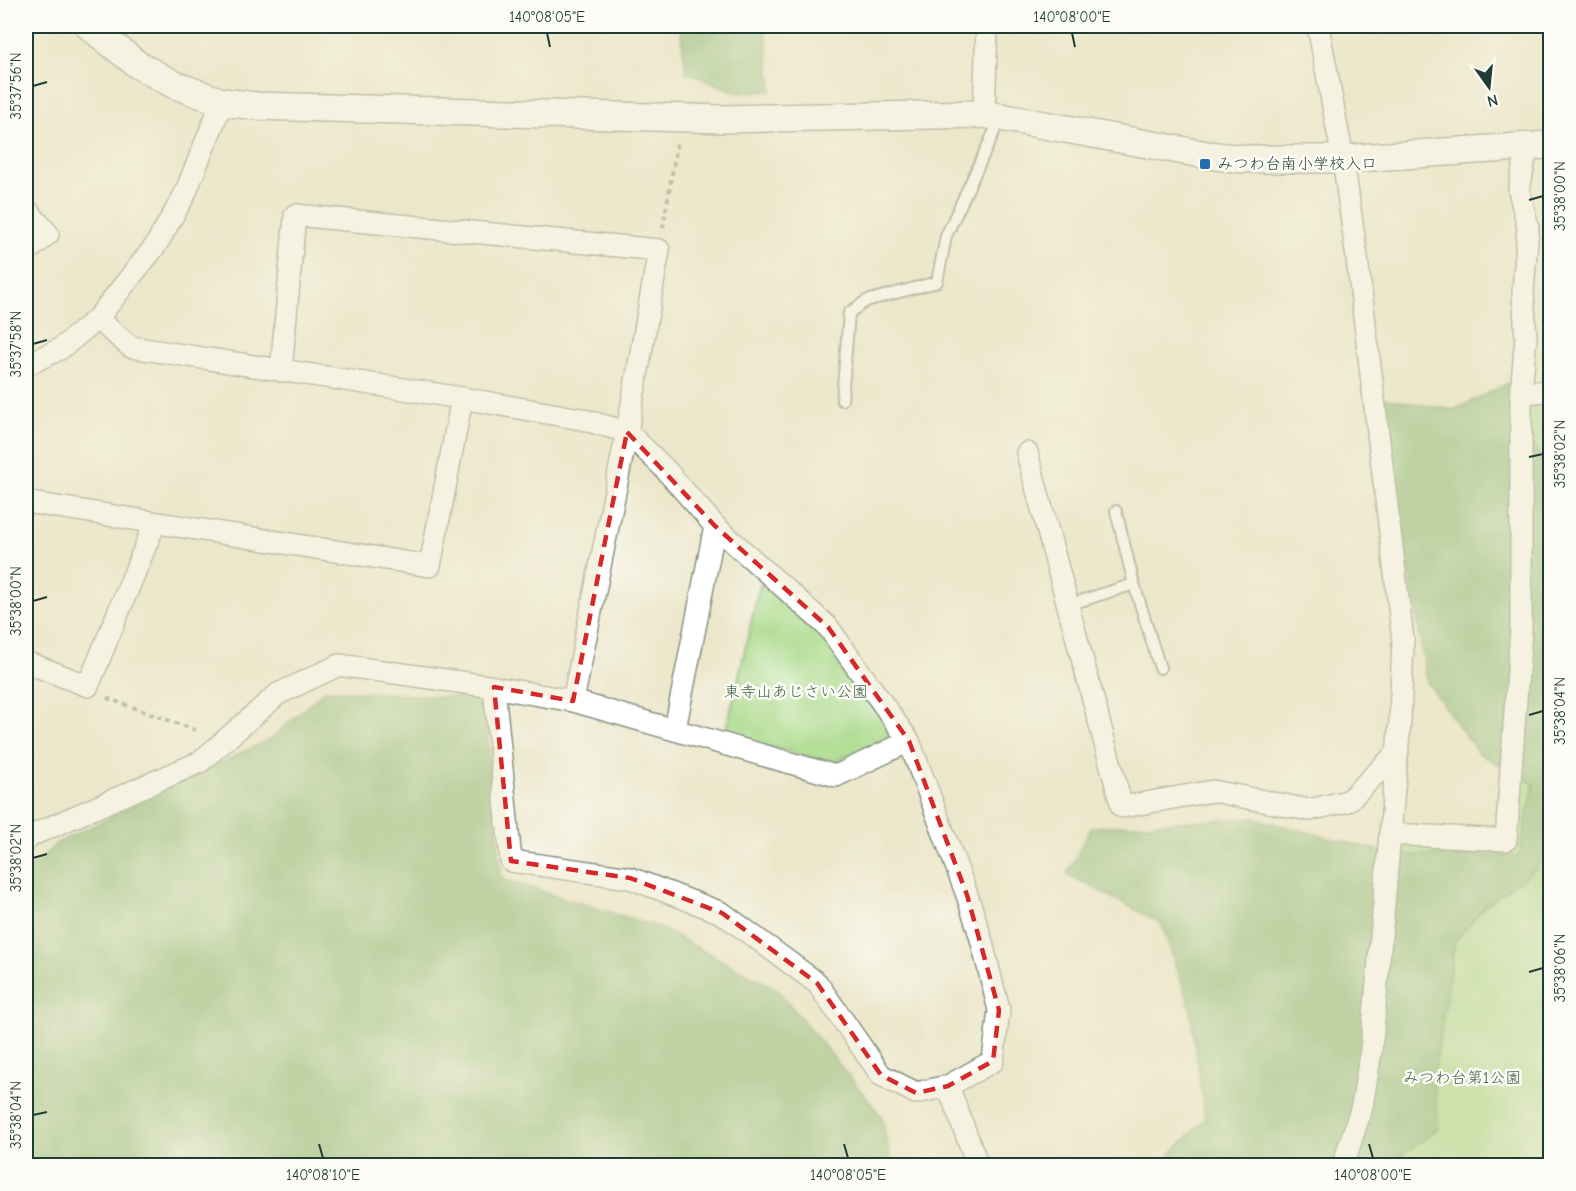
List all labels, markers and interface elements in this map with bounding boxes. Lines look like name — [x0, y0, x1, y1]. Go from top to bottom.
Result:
text: 140°08'05"E — [509, 8, 585, 26]
text: 140°08'00"E — [1033, 8, 1111, 26]
text: 35°37'56"N — [7, 52, 25, 120]
north arrow — [1459, 57, 1519, 117]
text: N — [1485, 90, 1500, 111]
place label: みつわ台南小学校入口 — [1217, 155, 1377, 173]
marker: みつわ台南小学校入口 — [1198, 157, 1212, 171]
text: 35°38'00"N — [1551, 161, 1569, 231]
text: 35°37'58"N — [7, 311, 25, 377]
text: 35°38'02"N — [1551, 420, 1569, 488]
text: 35°38'00"N — [7, 566, 25, 636]
text: 35°38'04"N — [1551, 677, 1569, 745]
park label: 東寺山あじさい公園 — [724, 683, 868, 701]
text: 35°38'02"N — [7, 824, 25, 892]
text: 35°38'06"N — [1551, 934, 1569, 1002]
park label: みつわ台第1公園 — [1403, 1069, 1521, 1087]
text: 35°38'04"N — [7, 1081, 25, 1149]
text: 140°08'10"E — [286, 1166, 360, 1184]
text: 140°08'05"E — [810, 1166, 886, 1184]
text: 140°08'00"E — [1334, 1166, 1412, 1184]

